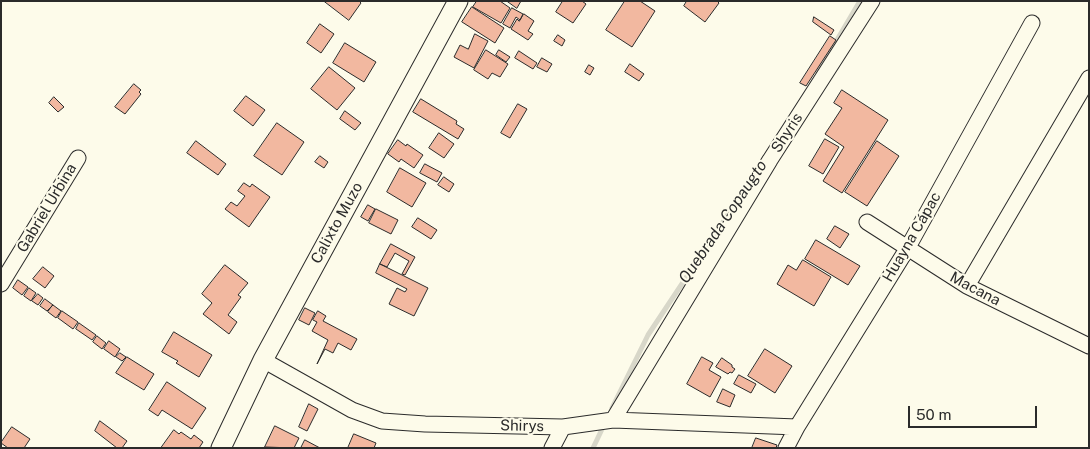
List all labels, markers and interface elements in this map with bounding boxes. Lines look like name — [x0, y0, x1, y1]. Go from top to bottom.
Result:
street label: Shyris — [768, 110, 806, 156]
water label: Quebrada Copaugto — [675, 157, 771, 287]
street label: Gabriel Urbina — [13, 160, 81, 256]
street label: Calixto Muzo — [307, 179, 367, 267]
street label: Huayna Cápac — [879, 189, 945, 285]
street label: Macana — [947, 268, 1003, 310]
scale bar — [910, 396, 1039, 428]
text: 50 m — [916, 406, 951, 423]
street label: Shirys — [500, 417, 544, 435]

